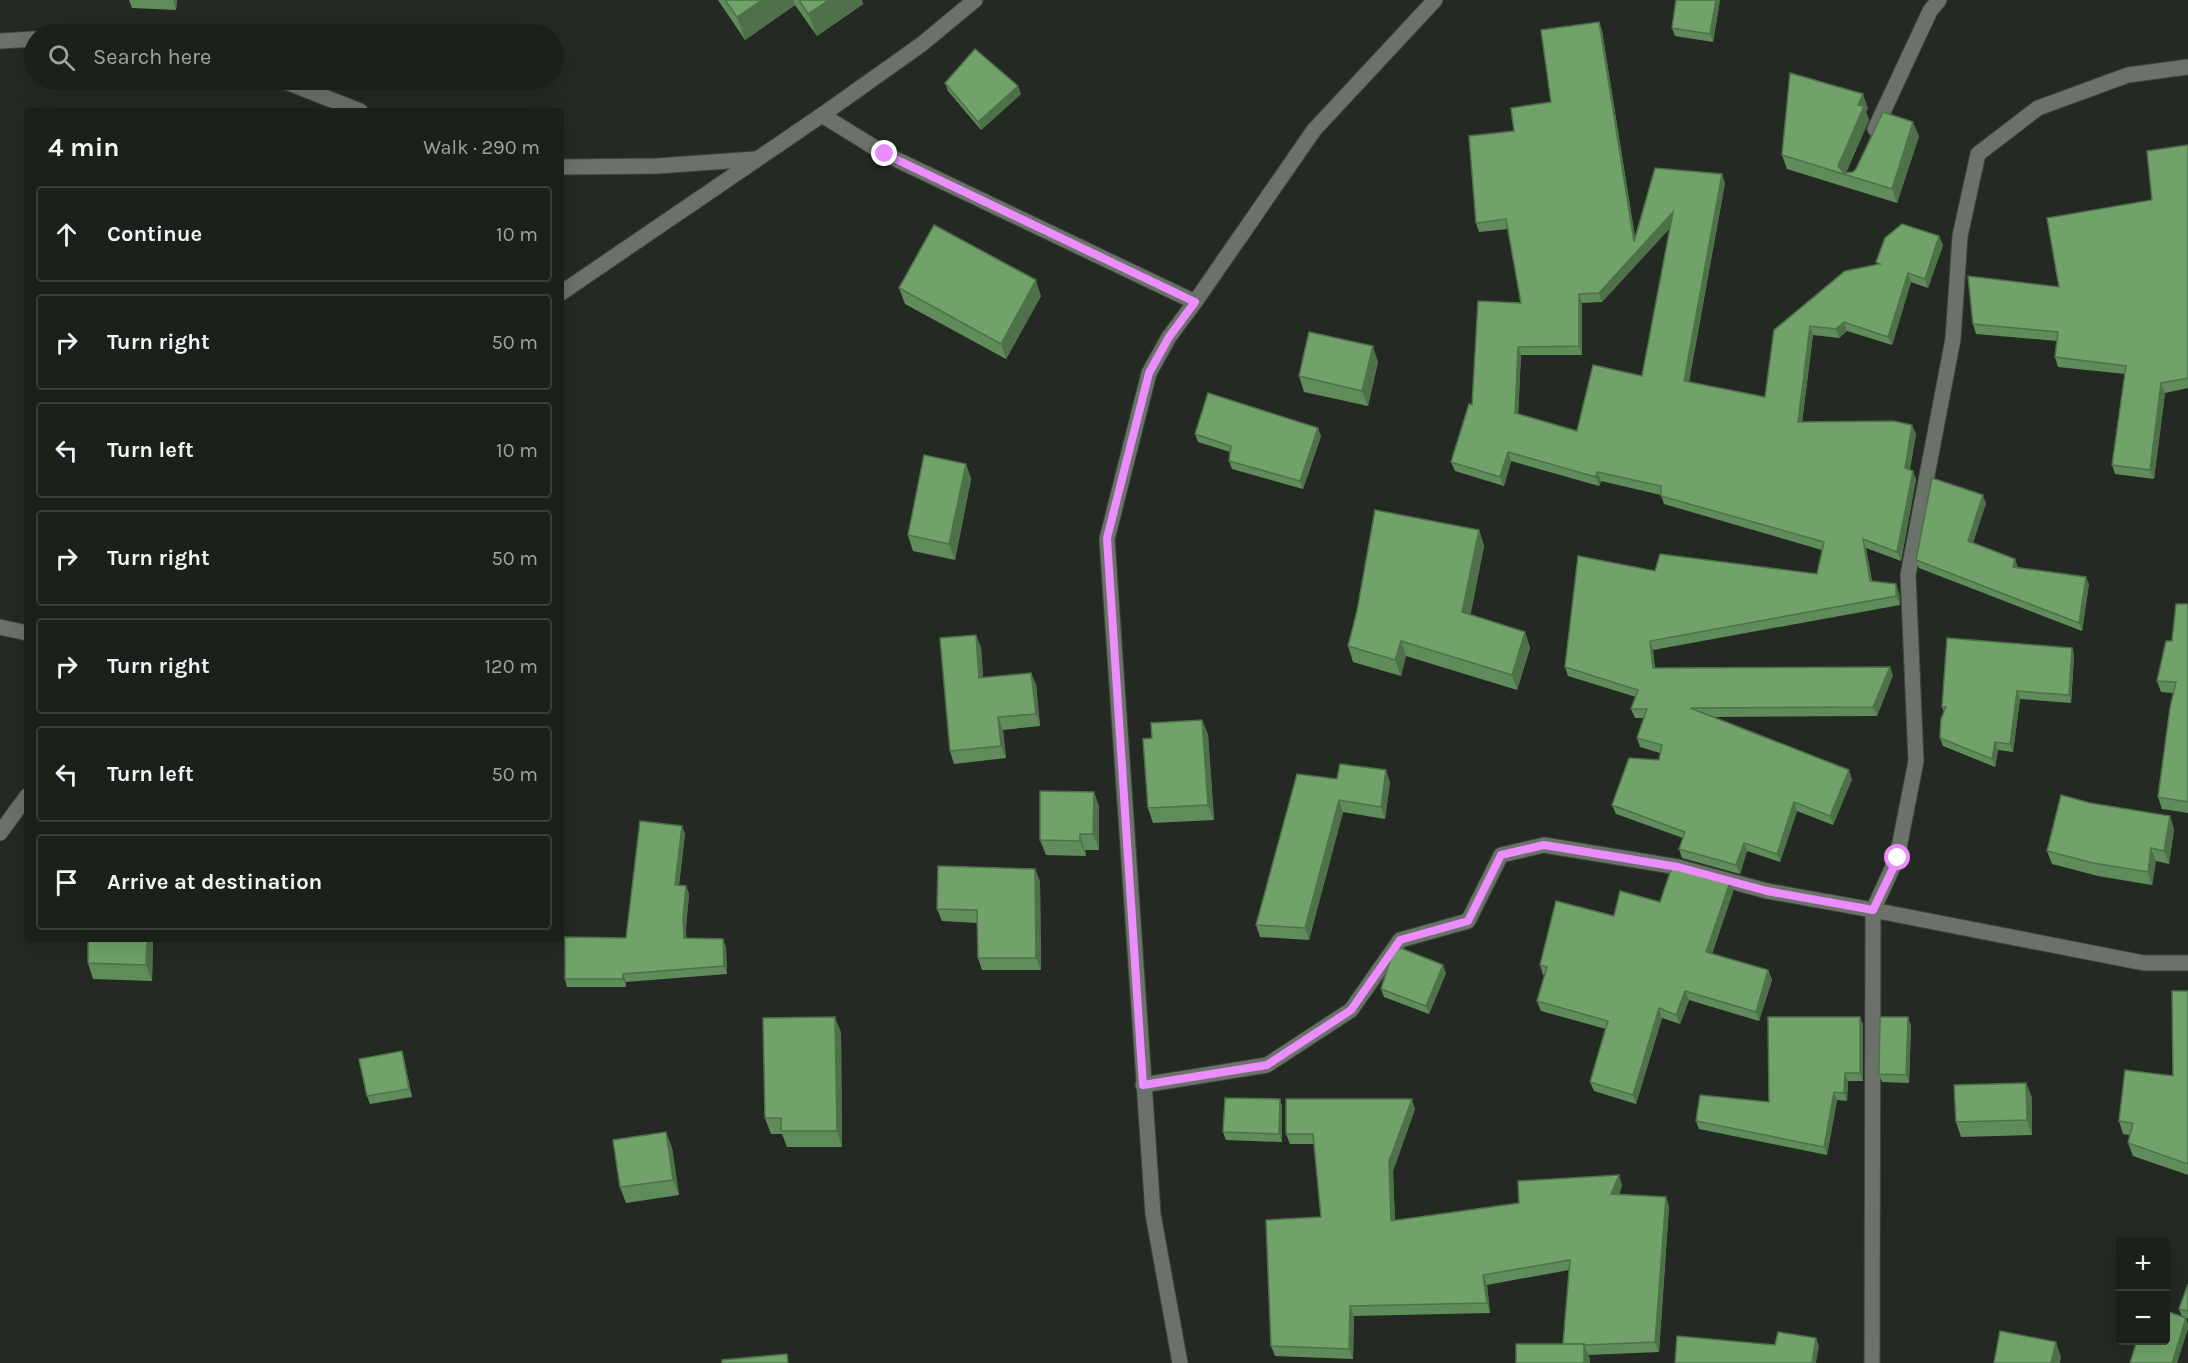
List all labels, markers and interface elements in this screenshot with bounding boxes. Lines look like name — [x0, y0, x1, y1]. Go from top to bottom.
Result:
search box — [24, 24, 564, 90]
icon: search — [45, 41, 78, 74]
text: Search here — [93, 44, 211, 70]
text: 4 min — [48, 132, 119, 163]
text: Walk · 290 m — [423, 136, 540, 159]
route end — [871, 140, 897, 166]
icon: ahead — [50, 218, 83, 251]
text: Continue — [107, 221, 202, 247]
text: 10 m — [496, 223, 538, 246]
icon: right — [50, 326, 83, 359]
text: Turn right — [107, 329, 210, 355]
text: 50 m — [491, 331, 538, 354]
icon: left — [50, 434, 83, 467]
text: Turn left — [107, 437, 194, 463]
text: 10 m — [496, 439, 538, 462]
icon: right — [50, 542, 83, 575]
text: Turn right — [107, 545, 210, 571]
text: 50 m — [491, 547, 538, 570]
icon: right — [50, 650, 83, 683]
text: Turn right — [107, 653, 210, 679]
text: 120 m — [484, 655, 538, 678]
icon: left — [50, 758, 83, 791]
text: Turn left — [107, 761, 194, 787]
text: 50 m — [491, 763, 538, 786]
route start — [1884, 844, 1910, 870]
icon: arrive — [50, 866, 83, 899]
text: Arrive at destination — [107, 869, 322, 895]
map controls — [2116, 1237, 2170, 1345]
button: + — [2116, 1237, 2170, 1291]
button: − — [2116, 1291, 2170, 1345]

